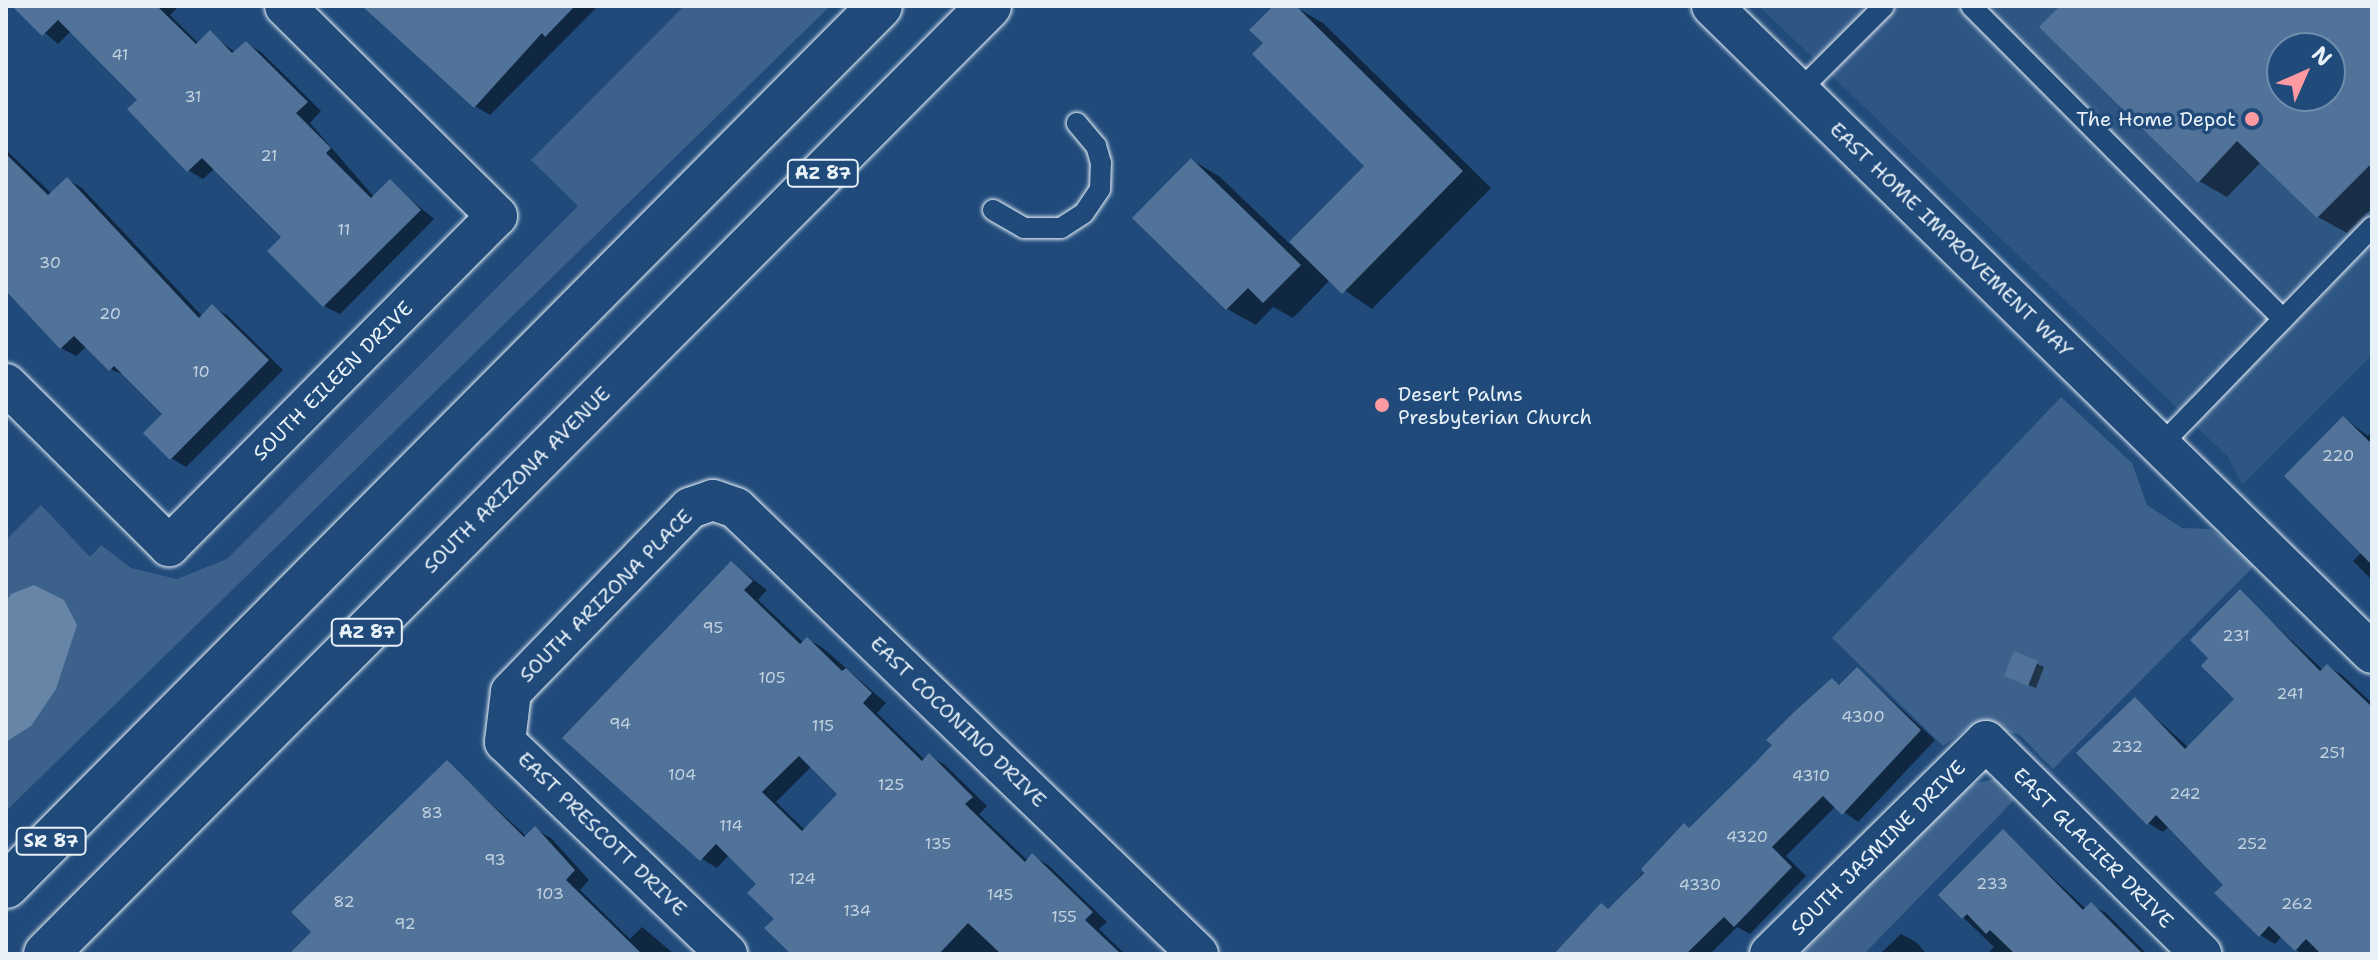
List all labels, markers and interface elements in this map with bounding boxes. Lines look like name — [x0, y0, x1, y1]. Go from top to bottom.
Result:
north arrow — [2266, 32, 2346, 112]
text: N — [2305, 40, 2338, 73]
house number: 41 — [111, 45, 129, 65]
house number: 31 — [184, 87, 202, 107]
place label: The Home Depot — [2076, 107, 2236, 131]
marker: The Home Depot — [2243, 110, 2261, 128]
street label: EAST HOME IMPROVEMENT WAY — [1825, 117, 2077, 363]
house number: 21 — [260, 146, 278, 166]
road number: AZ 87 — [785, 159, 861, 187]
house number: 11 — [338, 220, 350, 240]
house number: 30 — [39, 253, 61, 273]
street label: SOUTH EILEEN DRIVE — [248, 296, 418, 466]
house number: 20 — [99, 304, 121, 324]
house number: 10 — [192, 362, 210, 382]
street label: SOUTH ARIZONA AVENUE — [419, 382, 615, 578]
place label: Desert Palms Presbyterian Church — [1398, 382, 1592, 429]
marker: Desert Palms Presbyterian Church — [1373, 396, 1391, 414]
house number: 220 — [2322, 446, 2354, 466]
street label: SOUTH ARIZONA PLACE — [515, 505, 697, 687]
road number: AZ 87 — [329, 618, 405, 646]
house number: 95 — [703, 618, 723, 638]
house number: 231 — [2222, 626, 2250, 646]
street label: EAST COCONINO DRIVE — [865, 632, 1051, 812]
house number: 105 — [758, 668, 786, 688]
house number: 241 — [2276, 684, 2304, 704]
house number: 4300 — [1841, 707, 1885, 727]
house number: 94 — [609, 714, 631, 734]
house number: 115 — [812, 716, 834, 736]
house number: 232 — [2111, 737, 2143, 757]
house number: 251 — [2319, 743, 2345, 763]
street label: EAST PRESCOTT DRIVE — [513, 747, 691, 921]
street label: SOUTH JASMINE DRIVE — [1786, 756, 1970, 940]
street label: EAST GLACIER DRIVE — [2008, 763, 2178, 933]
house number: 104 — [668, 765, 696, 785]
house number: 4310 — [1792, 766, 1830, 786]
house number: 125 — [878, 775, 904, 795]
house number: 242 — [2169, 784, 2201, 804]
house number: 83 — [421, 803, 443, 823]
house number: 114 — [719, 816, 743, 836]
road number: SR 87 — [15, 827, 87, 855]
house number: 4320 — [1726, 827, 1768, 847]
house number: 135 — [925, 834, 951, 854]
house number: 252 — [2236, 834, 2268, 854]
house number: 93 — [484, 850, 506, 870]
house number: 124 — [788, 869, 816, 889]
house number: 233 — [1976, 874, 2008, 894]
house number: 4330 — [1679, 875, 1721, 895]
house number: 103 — [536, 884, 564, 904]
house number: 145 — [987, 885, 1013, 905]
house number: 82 — [333, 892, 355, 912]
house number: 262 — [2281, 894, 2313, 914]
house number: 134 — [843, 901, 871, 921]
house number: 155 — [1051, 907, 1077, 927]
house number: 92 — [394, 914, 416, 934]

